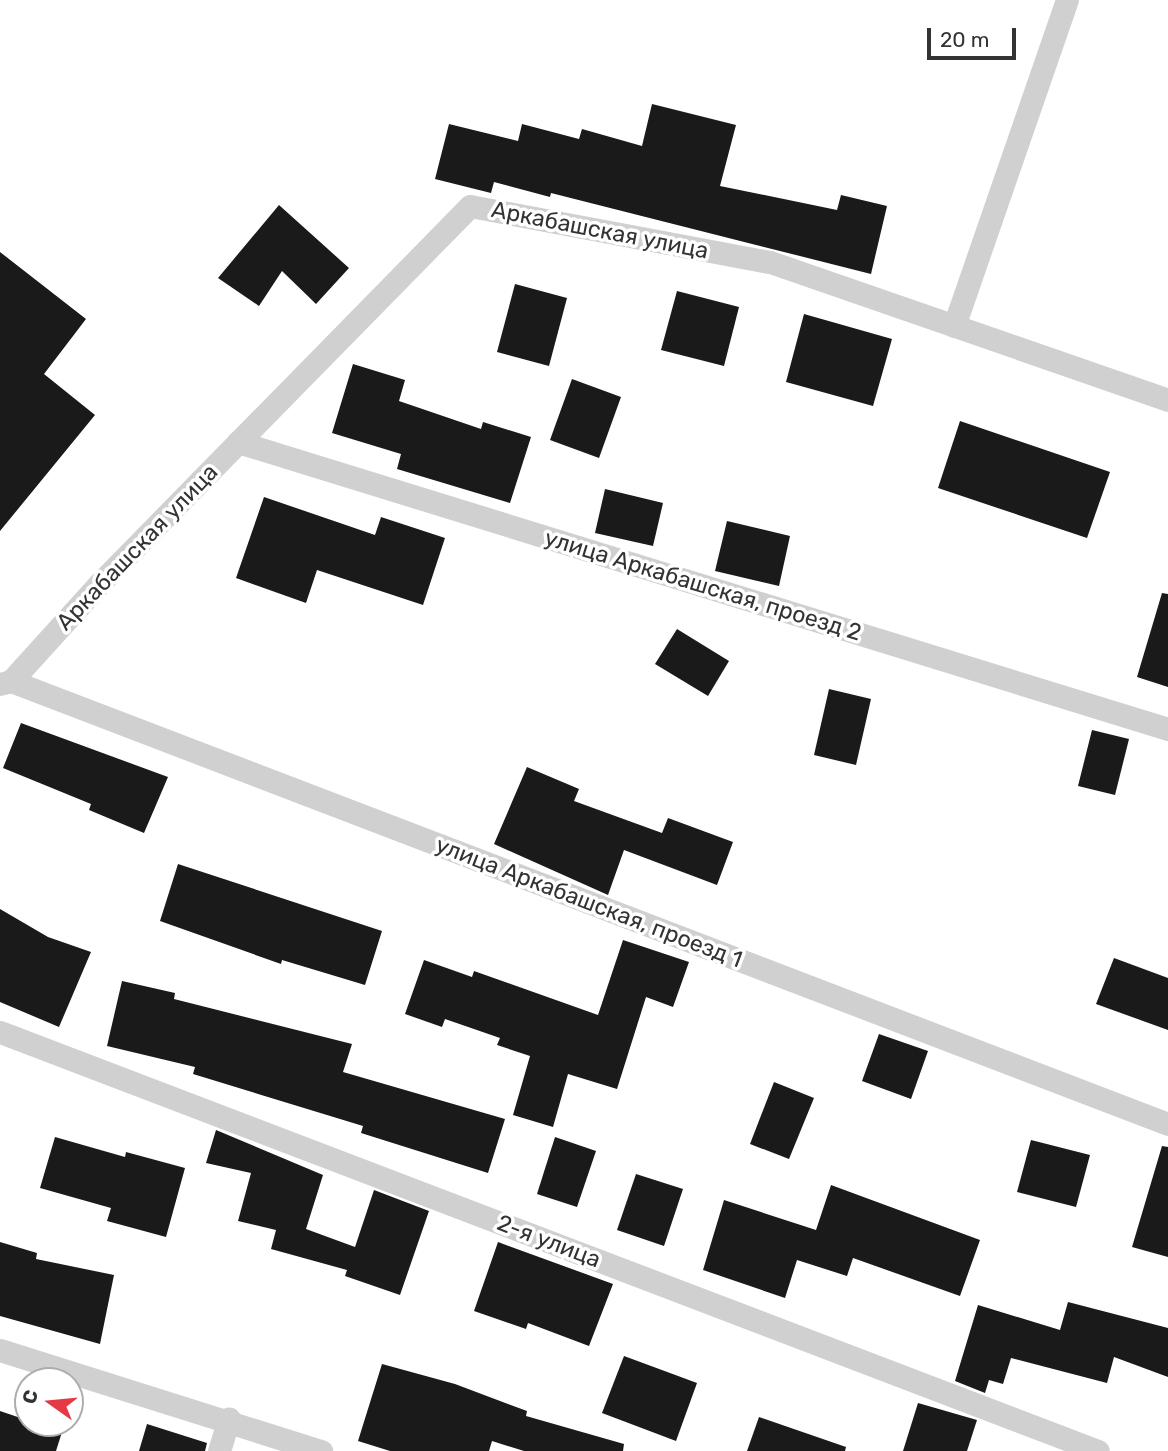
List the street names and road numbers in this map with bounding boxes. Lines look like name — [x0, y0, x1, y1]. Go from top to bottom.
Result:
street label: Аркабашская улица — [489, 195, 711, 265]
street label: Аркабашская улица — [51, 458, 223, 636]
street label: улица Аркабашская, проезд 2 — [541, 524, 865, 646]
street label: улица Аркабашская, проезд 1 — [432, 831, 746, 973]
street label: 2-я улица — [493, 1209, 605, 1273]

